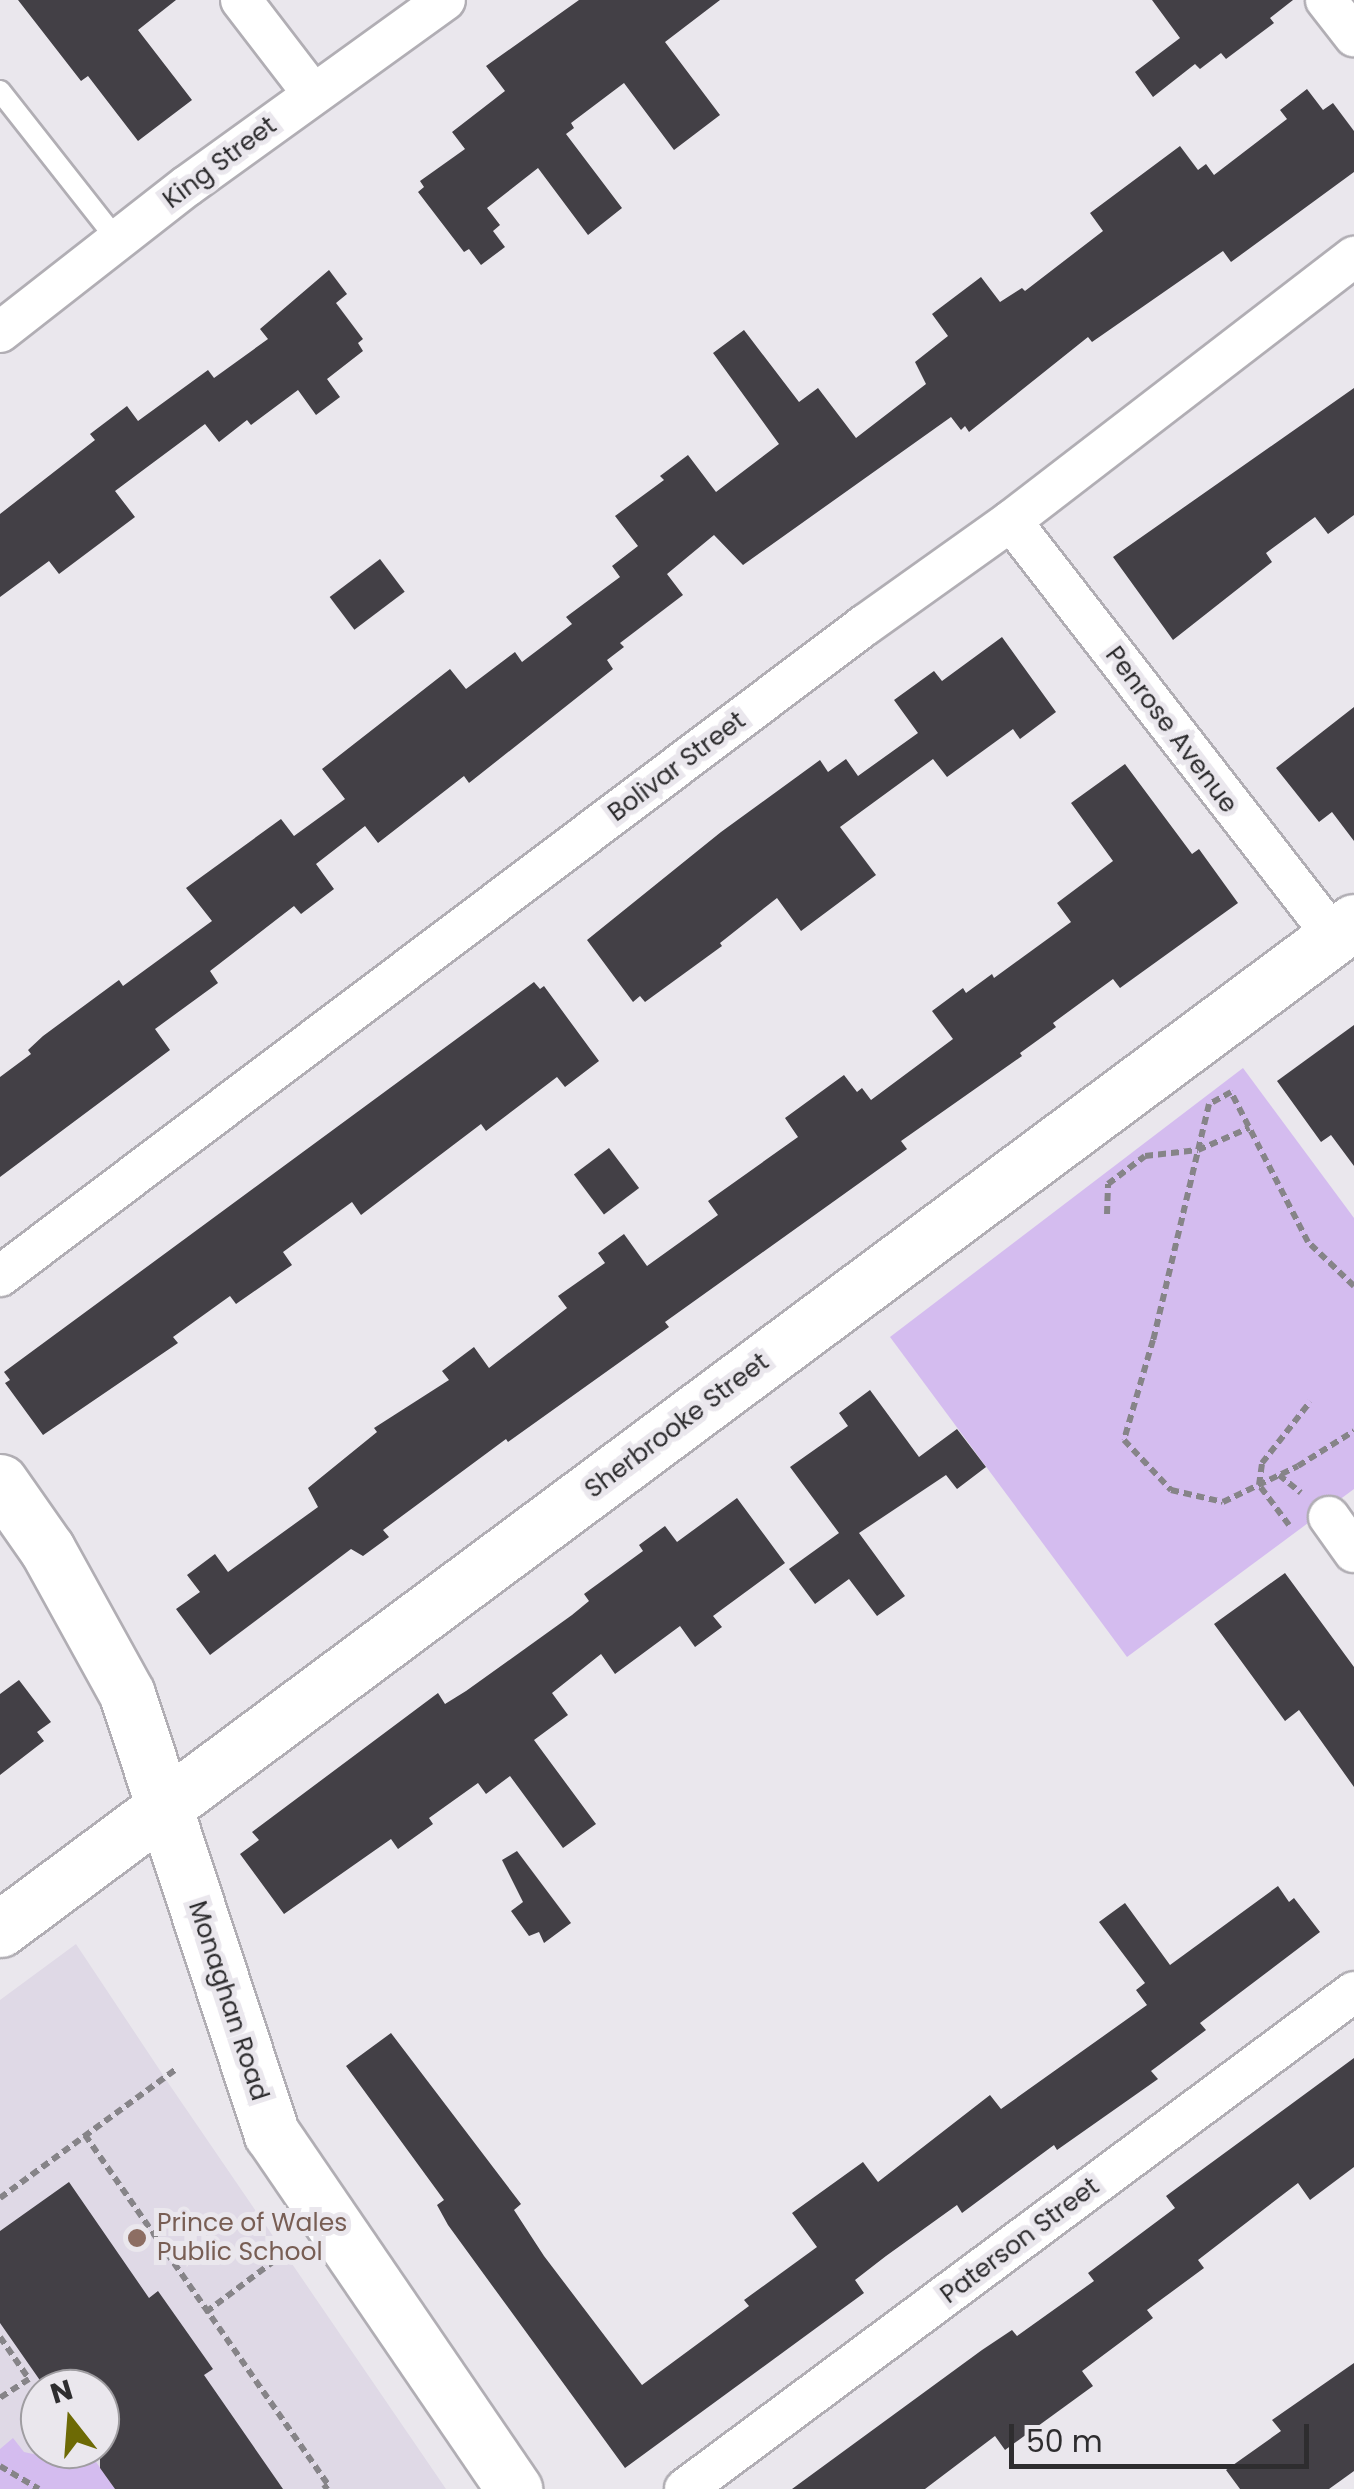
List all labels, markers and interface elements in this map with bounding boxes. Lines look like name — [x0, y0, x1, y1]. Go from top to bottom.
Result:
street label: King Street — [158, 111, 282, 215]
street label: Penrose Avenue — [1099, 641, 1243, 819]
street label: Bolivar Street — [603, 706, 751, 828]
street label: Sherbrooke Street — [579, 1347, 775, 1505]
street label: Monaghan Road — [182, 1898, 274, 2104]
street label: Paterson Street — [935, 2172, 1105, 2310]
place label: Prince of Wales Public School — [157, 2209, 347, 2268]
marker: Prince of Wales Public School — [126, 2227, 148, 2249]
north arrow — [20, 2369, 120, 2469]
text: N — [46, 2370, 77, 2413]
scale bar — [1014, 2404, 1314, 2466]
text: 50 m — [1026, 2420, 1103, 2463]

